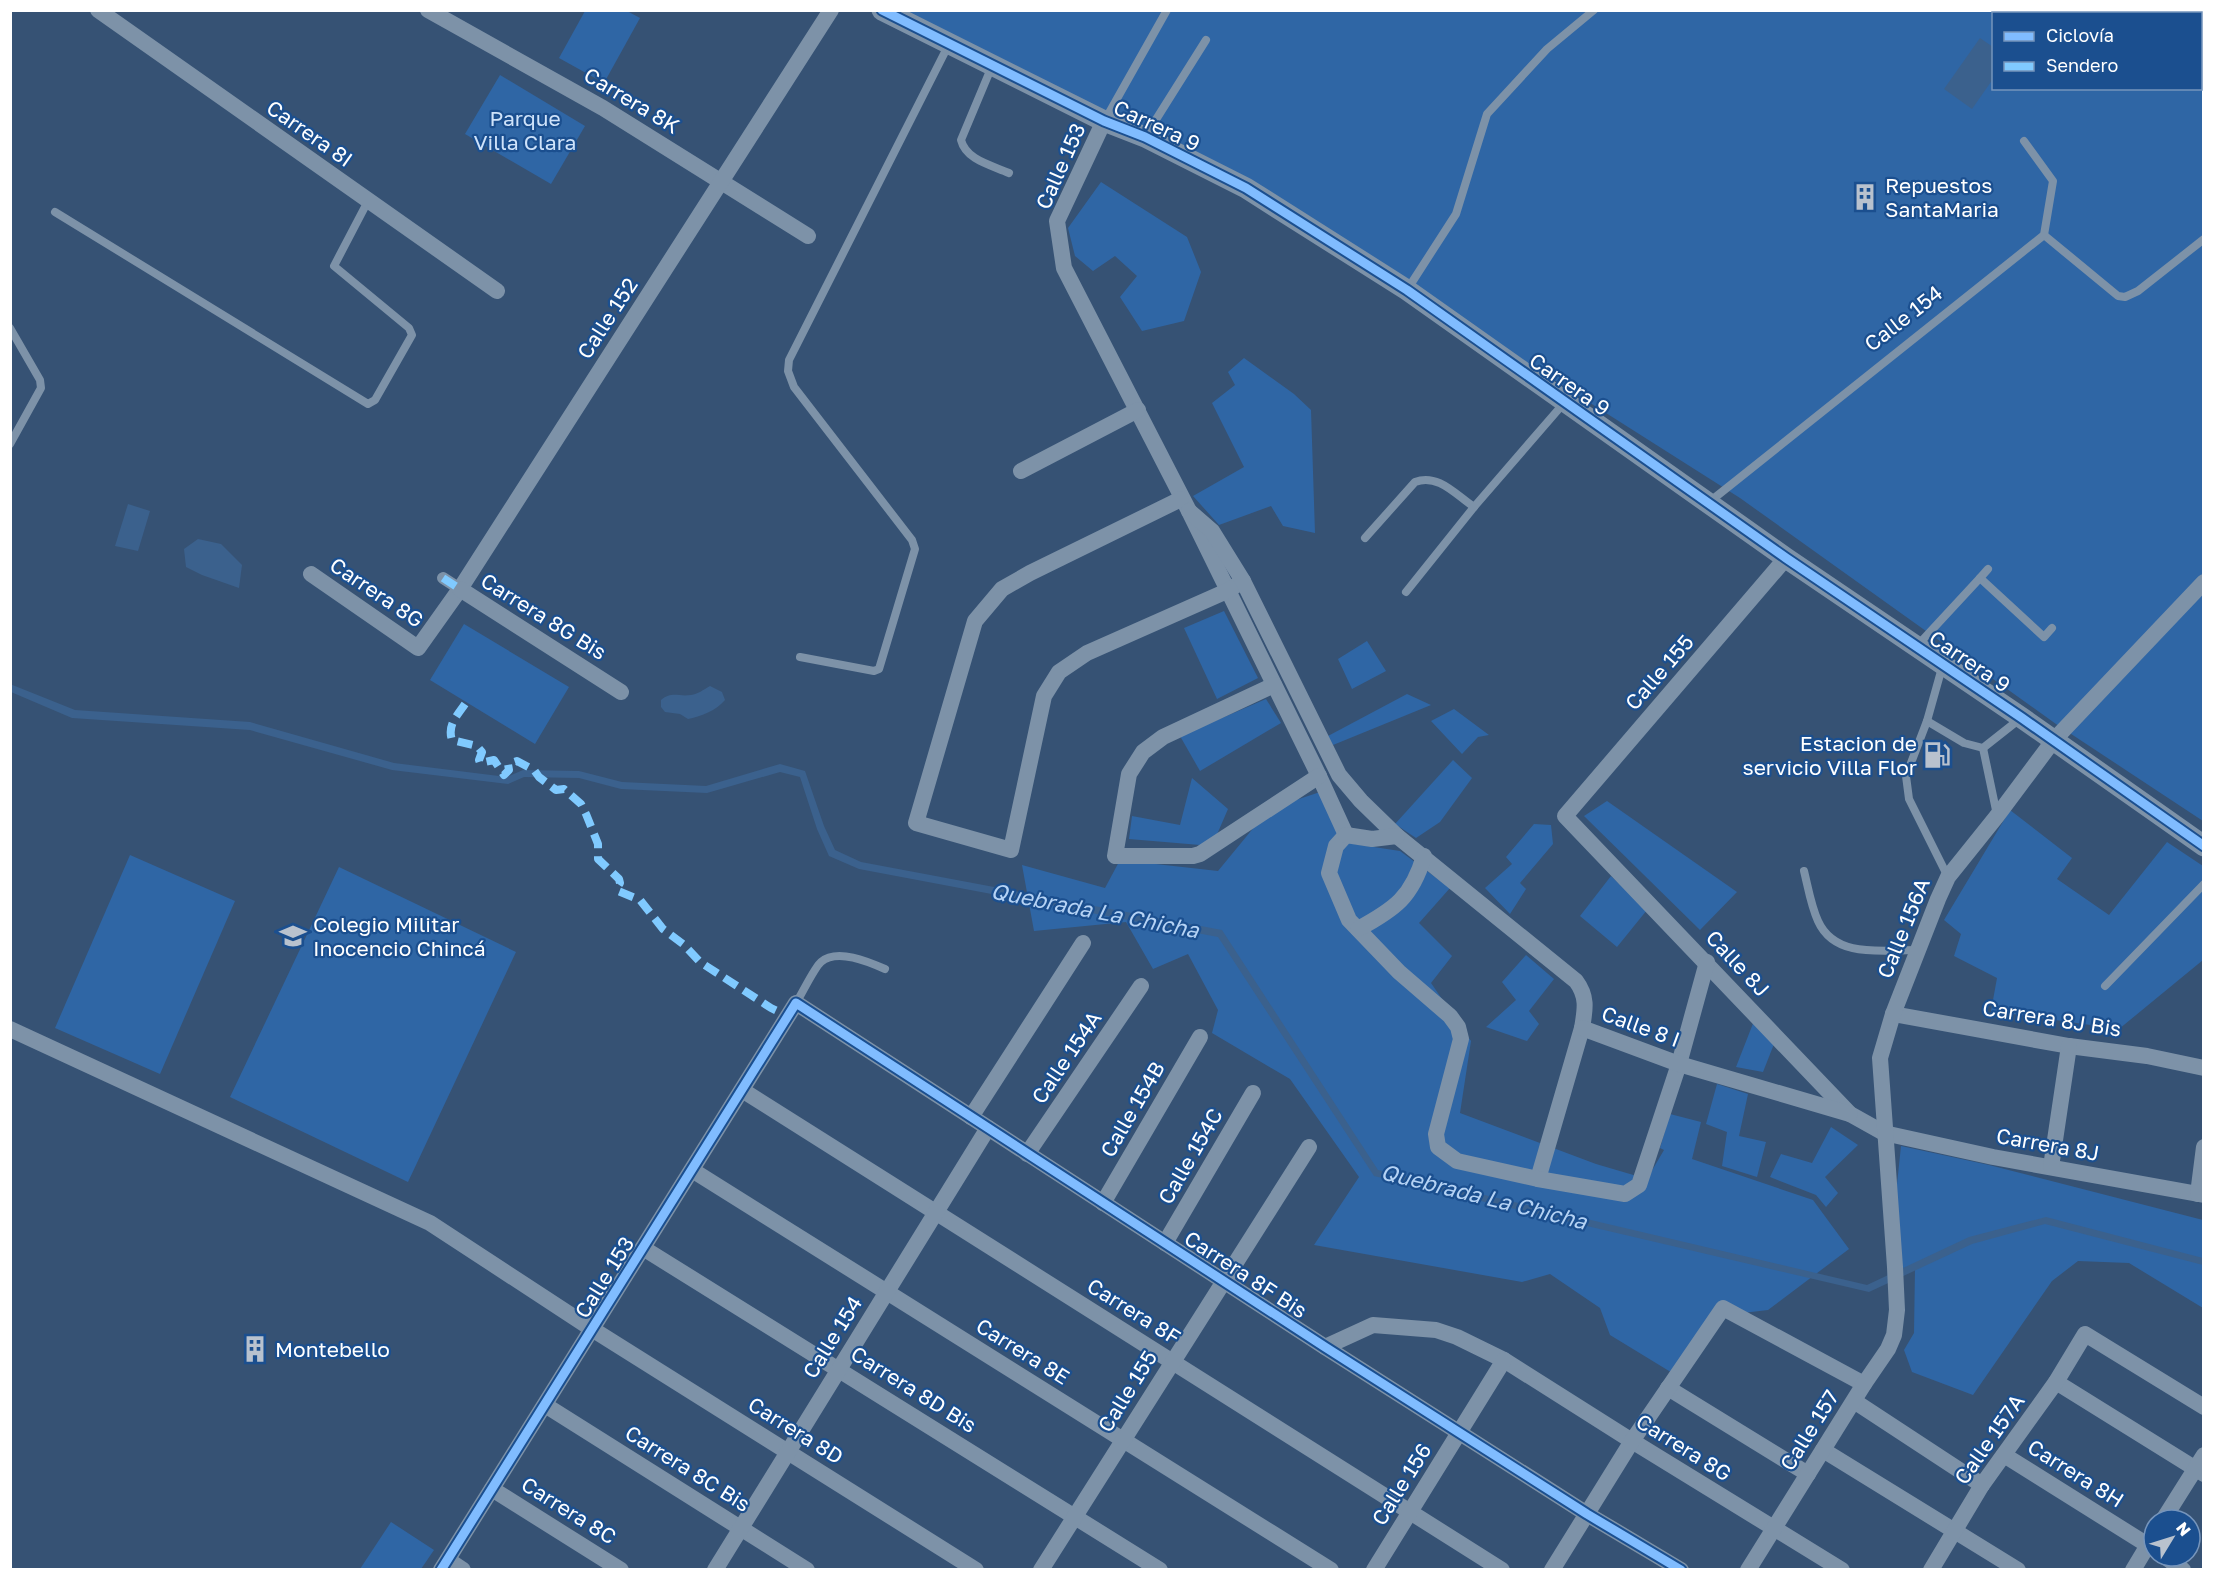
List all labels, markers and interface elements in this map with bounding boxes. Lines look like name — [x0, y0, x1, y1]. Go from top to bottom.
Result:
legend — [1992, 12, 2202, 90]
text: Ciclovía — [2046, 24, 2114, 46]
text: Sendero — [2046, 54, 2118, 76]
street label: Carrera 8K — [579, 61, 685, 139]
street label: Carrera 8I — [262, 94, 358, 172]
street label: Carrera 9 — [1110, 94, 1204, 156]
park label: Parque Villa Clara — [474, 105, 576, 155]
street label: Calle 153 — [1030, 119, 1090, 213]
place label: Repuestos SantaMaria — [1885, 172, 1999, 222]
building icon: Repuestos SantaMaria — [1850, 182, 1880, 212]
street label: Calle 152 — [571, 273, 643, 363]
street label: Calle 154 — [1859, 279, 1947, 357]
street label: Carrera 9 — [1525, 347, 1615, 421]
street label: Carrera 8G — [325, 551, 429, 633]
street label: Carrera 8G Bis — [476, 567, 612, 665]
street label: Carrera 9 — [1924, 624, 2016, 698]
street label: Calle 155 — [1619, 629, 1699, 715]
place label: Estacion de servicio Villa Flor — [1743, 730, 1917, 780]
fuel station icon: Estacion de servicio Villa Flor — [1922, 740, 1952, 770]
street label: Calle 156A — [1871, 874, 1935, 982]
water label: Quebrada La Chicha — [989, 877, 1203, 944]
place label: Colegio Militar Inocencio Chincá — [313, 911, 486, 961]
school or university icon: Colegio Militar Inocencio Chincá — [278, 921, 308, 951]
street label: Calle 8J — [1701, 924, 1775, 1002]
street label: Carrera 8J Bis — [1981, 994, 2123, 1042]
street label: Calle 8 I — [1598, 1000, 1684, 1052]
street label: Calle 154A — [1026, 1006, 1106, 1108]
street label: Calle 154B — [1094, 1057, 1170, 1161]
street label: Calle 154C — [1152, 1103, 1228, 1209]
street label: Carrera 8J — [1995, 1122, 2101, 1166]
water label: Quebrada La Chicha — [1378, 1157, 1591, 1235]
street label: Carrera 8F Bis — [1180, 1225, 1312, 1323]
street label: Calle 153 — [569, 1231, 639, 1323]
street label: Carrera 8F — [1083, 1272, 1185, 1350]
street label: Calle 154 — [797, 1291, 867, 1383]
street label: Carrera 8E — [971, 1312, 1075, 1390]
building icon: Montebello — [240, 1334, 270, 1364]
place label: Montebello — [275, 1336, 390, 1362]
street label: Carrera 8D Bis — [846, 1340, 982, 1438]
street label: Calle 155 — [1092, 1345, 1162, 1437]
street label: Calle 157 — [1774, 1385, 1844, 1475]
street label: Calle 157A — [1948, 1389, 2030, 1489]
street label: Carrera 8D — [744, 1391, 848, 1469]
street label: Carrera 8G — [1632, 1408, 1736, 1486]
street label: Carrera 8C Bis — [621, 1419, 755, 1517]
street label: Carrera 8H — [2023, 1433, 2129, 1513]
street label: Calle 156 — [1366, 1438, 1436, 1530]
street label: Carrera 8C — [517, 1471, 621, 1549]
north arrow — [2142, 1508, 2202, 1568]
text: N — [2172, 1518, 2195, 1540]

